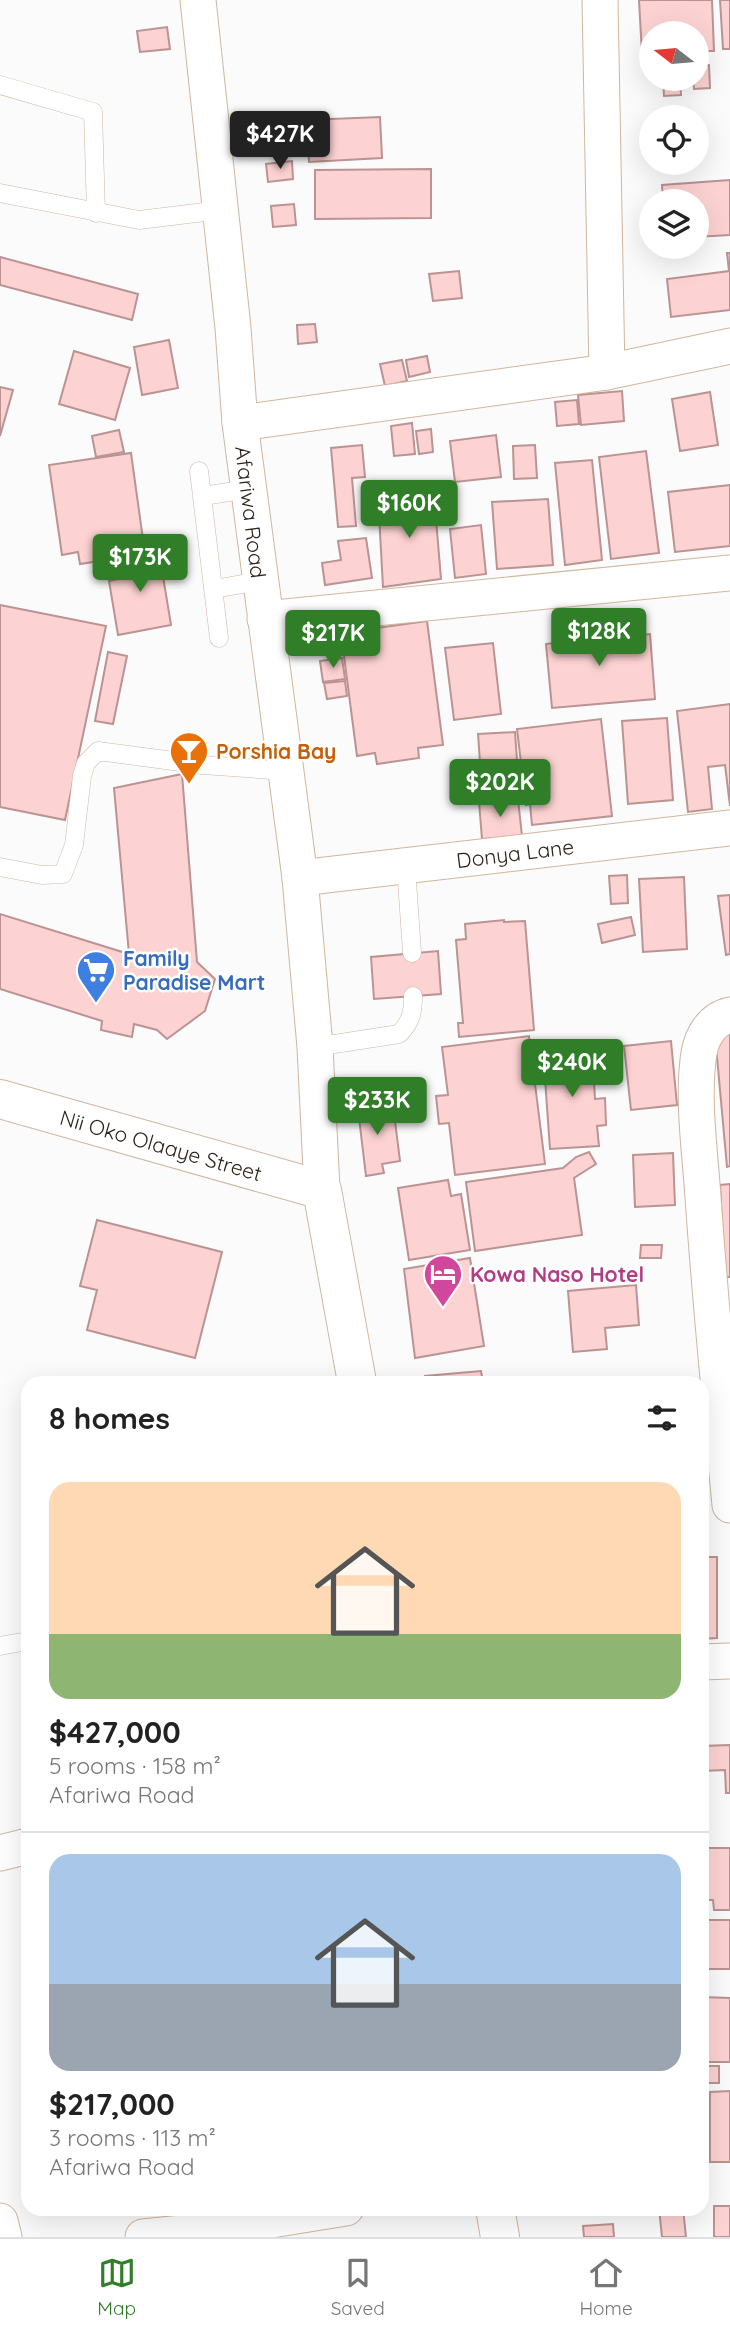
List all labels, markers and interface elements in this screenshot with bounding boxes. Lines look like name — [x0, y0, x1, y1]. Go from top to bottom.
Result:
north arrow — [639, 21, 709, 91]
map controls — [639, 21, 709, 259]
button: locate — [639, 105, 709, 175]
pin: $427K — [231, 111, 329, 171]
text: $427K — [246, 119, 314, 148]
button: layers — [639, 189, 709, 259]
street label: Afariwa Road — [230, 444, 272, 580]
pin: $160K — [360, 480, 458, 540]
text: $160K — [377, 488, 441, 517]
pin: $173K — [91, 534, 189, 594]
text: $173K — [109, 542, 171, 571]
pin: $128K — [550, 608, 648, 668]
pin: $217K — [284, 610, 382, 670]
text: $128K — [567, 616, 631, 645]
text: $217K — [301, 618, 365, 647]
bar icon: Porshia Bay — [168, 730, 210, 785]
place label: Porshia Bay — [216, 738, 336, 764]
pin: $202K — [451, 760, 549, 819]
text: $202K — [465, 767, 535, 796]
street label: Donya Lane — [455, 833, 575, 873]
place label: Family Paradise Mart — [123, 945, 265, 995]
supermarket icon: Family Paradise Mart — [75, 949, 117, 1004]
pin: $240K — [523, 1040, 621, 1099]
text: $240K — [537, 1047, 607, 1076]
pin: $233K — [328, 1078, 426, 1137]
text: $233K — [344, 1085, 410, 1114]
street label: Nii Oko Olaaye Street — [57, 1104, 265, 1186]
hotel icon: Kowa Naso Hotel — [422, 1253, 464, 1308]
place label: Kowa Naso Hotel — [470, 1261, 644, 1287]
text: 8 homes — [49, 1399, 170, 1437]
icon: filters — [643, 1399, 681, 1437]
icon: home — [302, 1528, 428, 1654]
text: $427,000 — [49, 1713, 181, 1751]
text: 5 rooms · 158 m² — [49, 1751, 221, 1780]
text: Afariwa Road — [49, 1780, 195, 1809]
icon: home — [302, 1900, 428, 2026]
text: $217,000 — [49, 2085, 175, 2123]
text: 3 rooms · 113 m² — [49, 2123, 216, 2152]
text: Afariwa Road — [49, 2152, 195, 2181]
tab: Map — [97, 2254, 136, 2320]
tab: Saved — [331, 2254, 385, 2320]
tab: Home — [579, 2254, 633, 2320]

